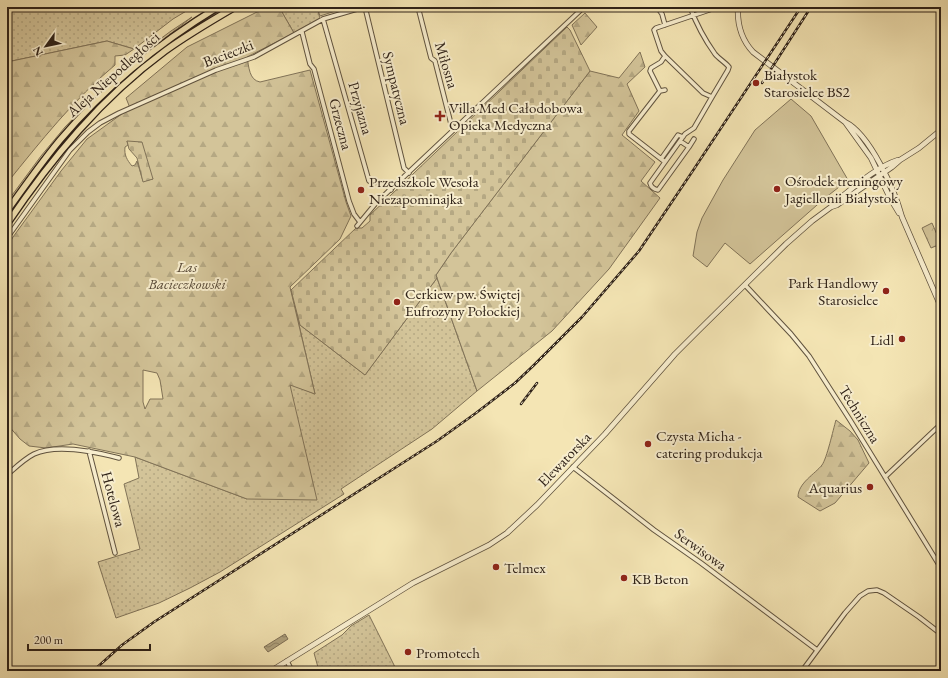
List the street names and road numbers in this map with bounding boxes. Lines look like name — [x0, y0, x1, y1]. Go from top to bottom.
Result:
street label: Aleja Niepodległości — [62, 27, 164, 121]
street label: Bacieczki — [200, 35, 256, 71]
street label: Miłosna — [431, 39, 463, 91]
street label: Sympatyczna — [379, 49, 415, 127]
street label: Przyjazna — [344, 79, 378, 137]
street label: Grzeczna — [325, 96, 357, 152]
street label: Techniczna — [835, 381, 885, 447]
street label: Elewatorska — [533, 428, 595, 490]
street label: Hotelowa — [97, 469, 131, 529]
street label: Serwisowa — [671, 524, 731, 574]

